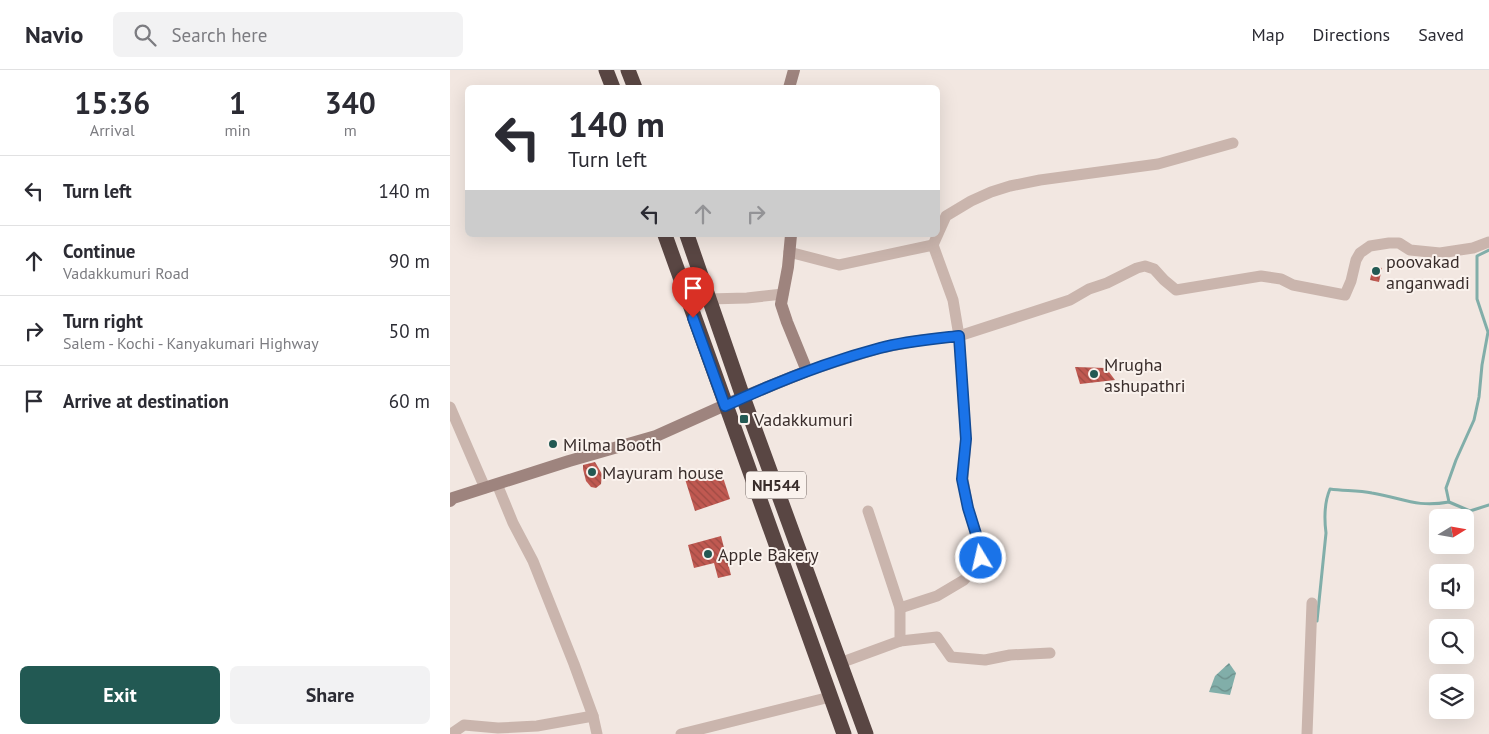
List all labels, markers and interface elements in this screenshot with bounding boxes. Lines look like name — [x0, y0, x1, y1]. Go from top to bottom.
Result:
search box — [113, 12, 463, 57]
text: Navio — [25, 19, 83, 50]
icon: search — [131, 21, 159, 49]
text: Search here — [171, 23, 267, 47]
text: Map — [1252, 23, 1284, 46]
text: Directions — [1312, 23, 1390, 46]
text: Saved — [1418, 23, 1464, 46]
text: 15:36 — [74, 83, 150, 122]
text: 1 — [229, 83, 246, 122]
text: 340 — [325, 83, 376, 122]
text: 140 m — [568, 101, 665, 147]
icon: left — [485, 105, 550, 170]
text: Arrival — [90, 120, 135, 140]
text: min — [225, 120, 251, 140]
text: m — [344, 120, 357, 140]
text: Turn left — [568, 145, 647, 173]
icon: left — [20, 177, 48, 205]
text: Turn left — [63, 179, 132, 203]
text: 140 m — [378, 179, 430, 203]
icon: left — [636, 200, 664, 228]
icon: ahead — [689, 200, 717, 228]
icon: right — [742, 200, 770, 228]
text: Continue — [63, 239, 135, 263]
icon: ahead — [20, 247, 48, 275]
text: 90 m — [389, 249, 430, 273]
place label: poovakad anganwadi — [1386, 250, 1470, 294]
text: Vadakkumuri Road — [63, 263, 189, 283]
marker: poovakad anganwadi — [1370, 265, 1382, 277]
pin — [672, 267, 714, 318]
icon: arrive — [679, 274, 707, 302]
text: Turn right — [63, 309, 143, 333]
icon: right — [20, 317, 48, 345]
text: 50 m — [389, 319, 430, 343]
text: Salem - Kochi - Kanyakumari Highway — [63, 333, 319, 353]
place label: Mrugha ashupathri — [1104, 353, 1186, 397]
marker: Mrugha ashupathri — [1088, 368, 1100, 380]
icon: arrive — [20, 387, 48, 415]
text: Arrive at destination — [63, 389, 229, 413]
text: 60 m — [389, 389, 430, 413]
place label: Vadakkumuri — [753, 408, 853, 431]
marker: Vadakkumuri — [738, 413, 750, 425]
place label: Milma Booth — [563, 433, 661, 456]
marker: Milma Booth — [547, 438, 559, 450]
place label: Mayuram house — [602, 461, 724, 484]
marker: Mayuram house — [586, 466, 598, 478]
road number: NH544 — [746, 472, 806, 498]
north arrow — [1429, 509, 1474, 554]
map controls — [1429, 509, 1474, 719]
position arrow — [954, 531, 1006, 583]
place label: Apple Bakery — [718, 543, 819, 566]
marker: Apple Bakery — [702, 548, 714, 560]
button: sound — [1429, 564, 1474, 609]
button: search — [1429, 619, 1474, 664]
button: Exit — [20, 666, 220, 724]
button: Share — [230, 666, 430, 724]
button: layers — [1429, 674, 1474, 719]

